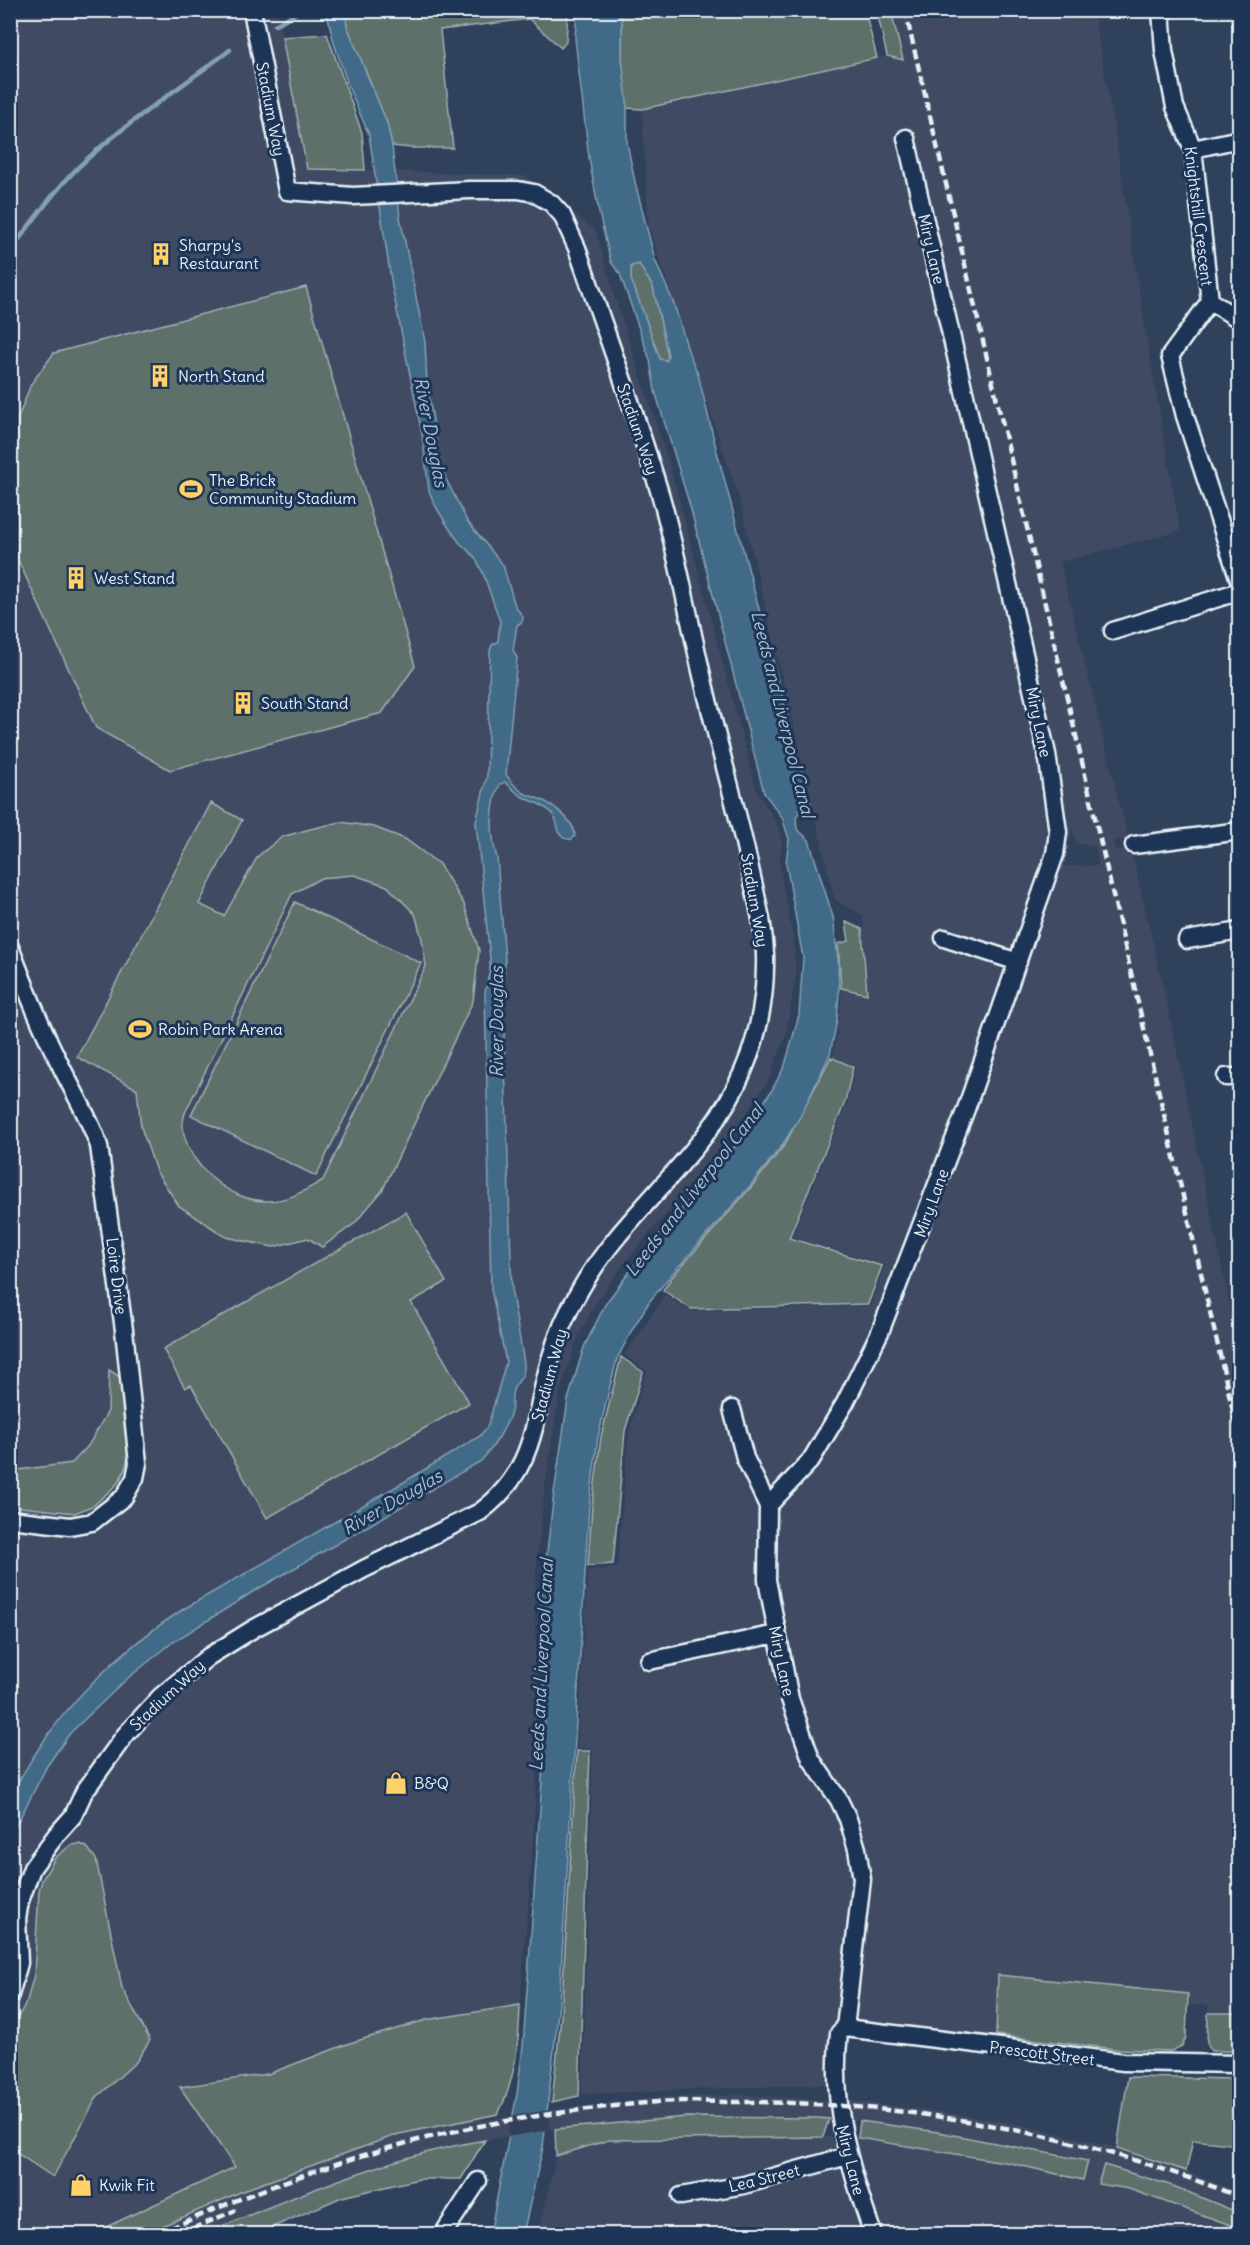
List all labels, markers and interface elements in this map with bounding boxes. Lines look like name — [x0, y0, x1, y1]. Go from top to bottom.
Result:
street label: Stadium Way — [252, 60, 290, 158]
street label: Knightshill Crescent — [1181, 145, 1218, 288]
street label: Miry Lane — [914, 212, 950, 286]
place label: Sharpy's Restaurant — [179, 235, 259, 273]
building icon: Sharpy's Restaurant — [148, 241, 174, 267]
building icon: North Stand — [147, 363, 173, 389]
place label: North Stand — [178, 366, 265, 386]
water label: River Douglas — [409, 375, 453, 491]
street label: Stadium Way — [613, 381, 663, 477]
place label: The Brick Community Stadium — [209, 470, 356, 508]
sports icon: The Brick Community Stadium — [178, 476, 204, 502]
building icon: West Stand — [63, 565, 89, 591]
place label: West Stand — [94, 568, 175, 588]
water label: Leeds and Liverpool Canal — [746, 608, 821, 823]
street label: Miry Lane — [1022, 685, 1056, 759]
building icon: South Stand — [230, 690, 256, 716]
place label: South Stand — [261, 693, 349, 713]
street label: Stadium Way — [737, 851, 773, 949]
water label: River Douglas — [485, 964, 508, 1078]
sports icon: Robin Park Arena — [127, 1016, 153, 1042]
place label: Robin Park Arena — [158, 1019, 283, 1039]
water label: Leeds and Liverpool Canal — [620, 1097, 770, 1281]
street label: Miry Lane — [909, 1166, 953, 1240]
street label: Loire Drive — [102, 1236, 132, 1316]
street label: Stadium Way — [527, 1326, 571, 1424]
water label: River Douglas — [338, 1463, 448, 1540]
water label: Leeds and Liverpool Canal — [524, 1555, 558, 1772]
street label: Miry Lane — [765, 1624, 799, 1698]
street label: Stadium Way — [125, 1655, 209, 1735]
shop icon: B&Q — [383, 1770, 409, 1796]
place label: B&Q — [414, 1773, 449, 1793]
street label: Prescott Street — [988, 2037, 1096, 2069]
street label: Miry Lane — [833, 2123, 869, 2197]
street label: Lea Street — [726, 2159, 802, 2196]
shop icon: Kwik Fit — [68, 2172, 94, 2198]
place label: Kwik Fit — [99, 2175, 155, 2195]

